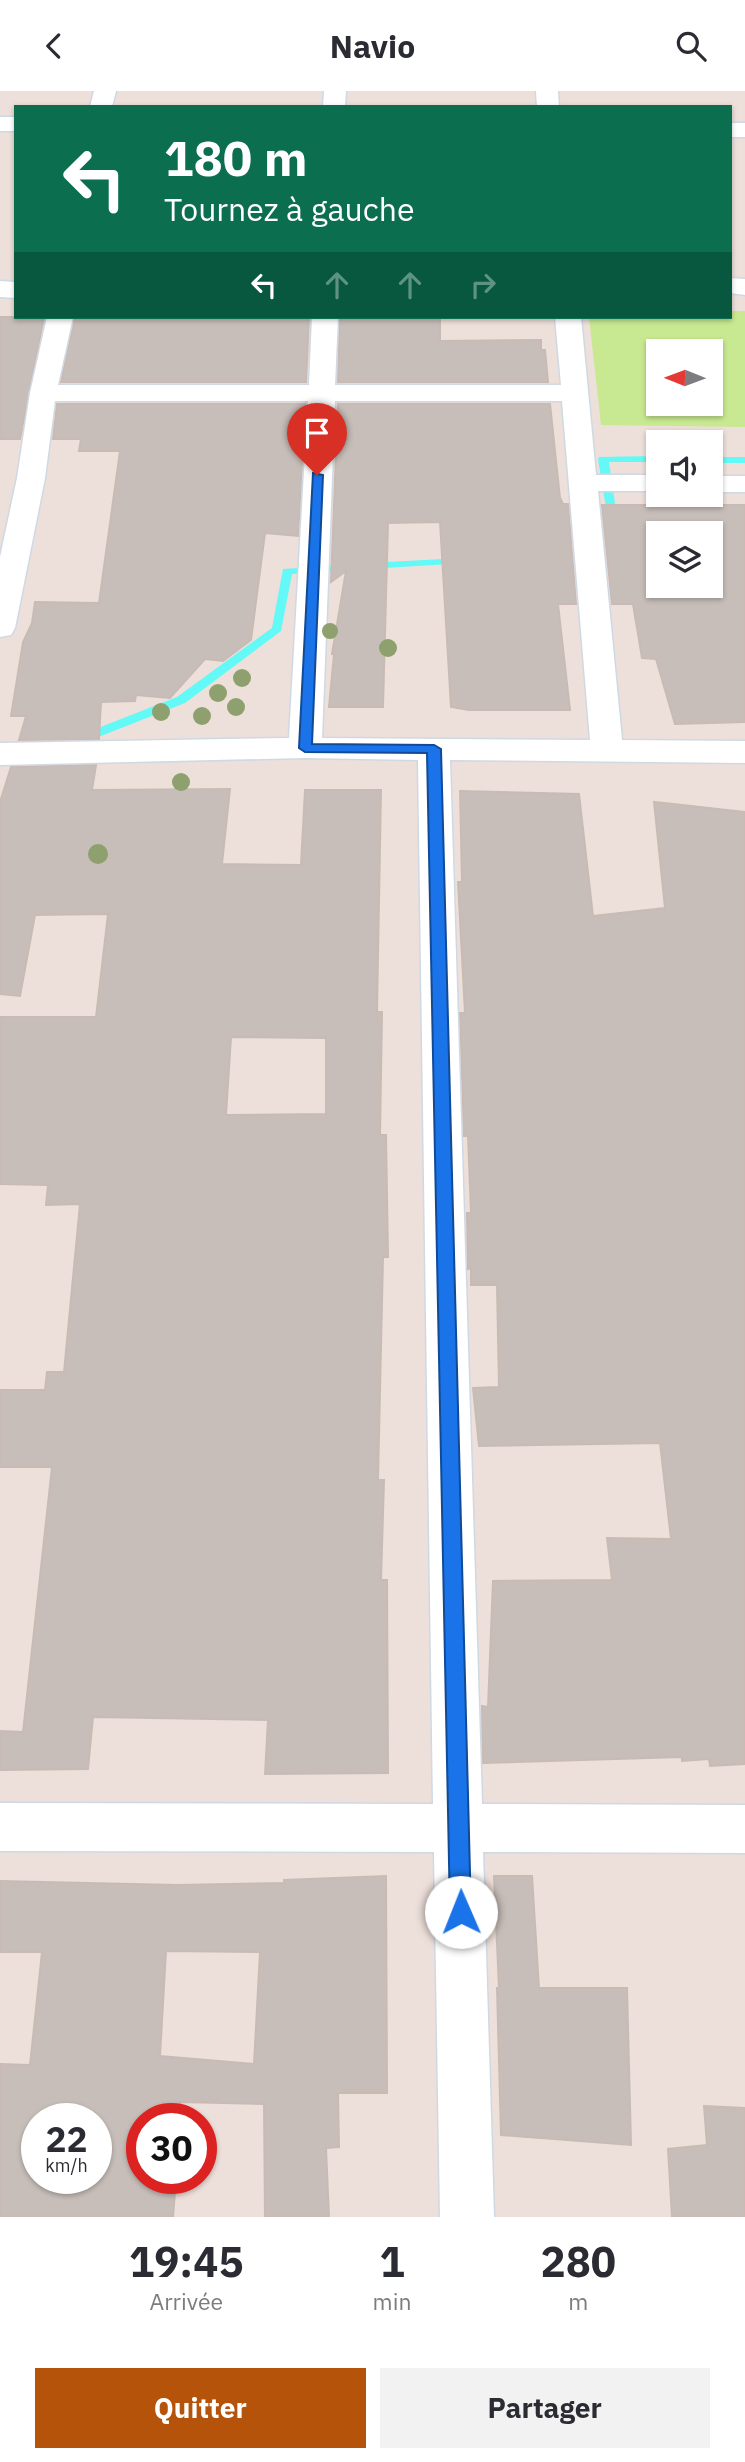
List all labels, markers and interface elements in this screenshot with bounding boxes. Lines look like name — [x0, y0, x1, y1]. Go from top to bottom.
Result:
text: Navio — [330, 25, 415, 67]
icon: back — [35, 27, 73, 65]
icon: search — [672, 27, 710, 65]
text: 180 m — [164, 126, 308, 189]
icon: left — [49, 133, 140, 224]
text: Tournez à gauche — [164, 188, 415, 230]
icon: left — [245, 266, 283, 304]
icon: ahead — [318, 266, 356, 304]
icon: ahead — [391, 266, 429, 304]
icon: right — [464, 266, 502, 304]
north arrow — [646, 339, 723, 417]
map controls — [646, 339, 723, 598]
pin — [287, 403, 347, 475]
icon: arrive — [298, 414, 336, 452]
button: sound — [646, 430, 723, 507]
button: layers — [646, 521, 723, 598]
position arrow — [424, 1875, 498, 1949]
speed limit sign: 30 — [126, 2103, 217, 2194]
text: 22 — [45, 2116, 88, 2162]
text: km/h — [45, 2154, 88, 2177]
text: 19:45 — [129, 2234, 244, 2289]
text: 1 — [379, 2234, 405, 2289]
text: 280 — [540, 2234, 616, 2289]
text: Arrivée — [149, 2286, 223, 2316]
text: min — [373, 2286, 411, 2316]
text: m — [568, 2286, 588, 2316]
button: Quitter — [35, 2368, 366, 2448]
button: Partager — [380, 2368, 710, 2448]

